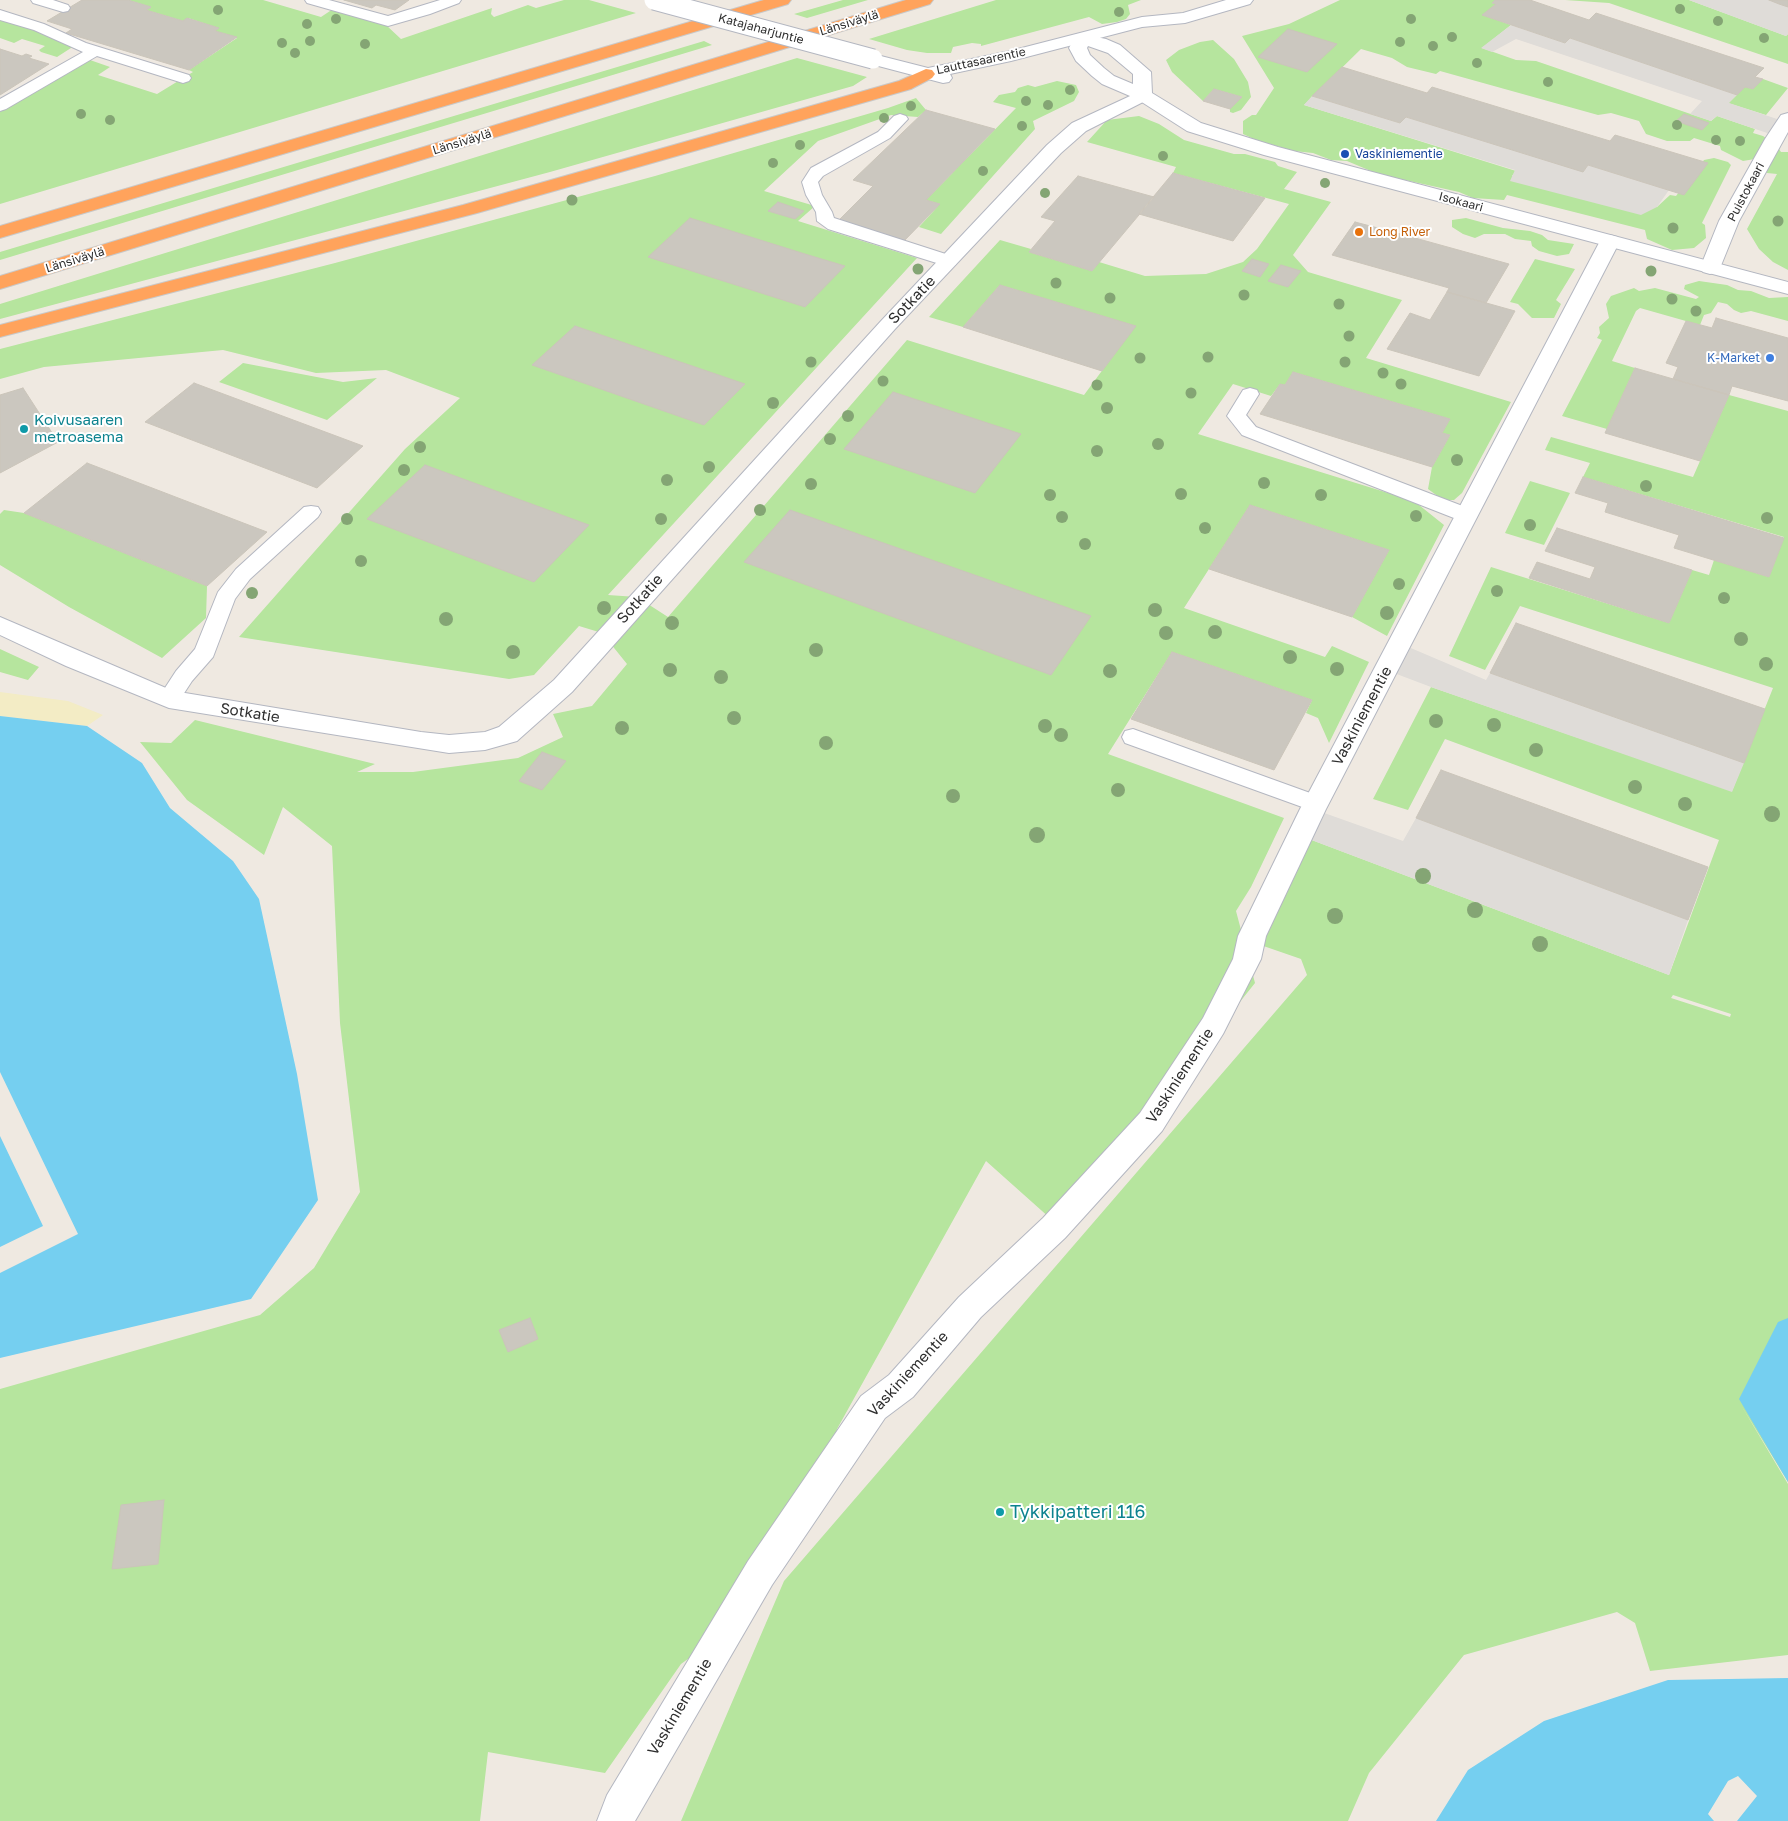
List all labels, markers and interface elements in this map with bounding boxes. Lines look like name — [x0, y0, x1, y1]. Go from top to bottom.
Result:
street label: Länsiväylä — [818, 7, 880, 39]
street label: Katajaharjuntie — [717, 11, 805, 47]
street label: Lauttasaarentie — [935, 45, 1027, 77]
street label: Länsiväylä — [431, 126, 493, 158]
place label: Vaskiniementie — [1355, 147, 1443, 161]
marker: Vaskiniementie — [1339, 148, 1351, 160]
street label: Puistokaari — [1724, 160, 1768, 224]
street label: Isokaari — [1437, 189, 1485, 215]
place label: Long River — [1369, 225, 1430, 239]
marker: Long River — [1353, 226, 1365, 238]
street label: Länsiväylä — [44, 244, 106, 276]
street label: Sotkatie — [885, 272, 939, 328]
place label: K-Market — [1707, 351, 1760, 365]
marker: K-Market — [1764, 352, 1776, 364]
place label: Koivusaaren metroasema — [34, 411, 124, 446]
marker: Koivusaaren metroasema — [18, 423, 30, 435]
street label: Sotkatie — [613, 571, 667, 627]
street label: Vaskiniementie — [1328, 663, 1396, 769]
street label: Sotkatie — [219, 699, 281, 727]
street label: Vaskiniementie — [1143, 1025, 1217, 1127]
street label: Vaskiniementie — [864, 1328, 952, 1420]
place label: Tykkipatteri 116 — [1010, 1501, 1145, 1523]
marker: Tykkipatteri 116 — [994, 1506, 1006, 1518]
street label: Vaskiniementie — [644, 1655, 716, 1759]

